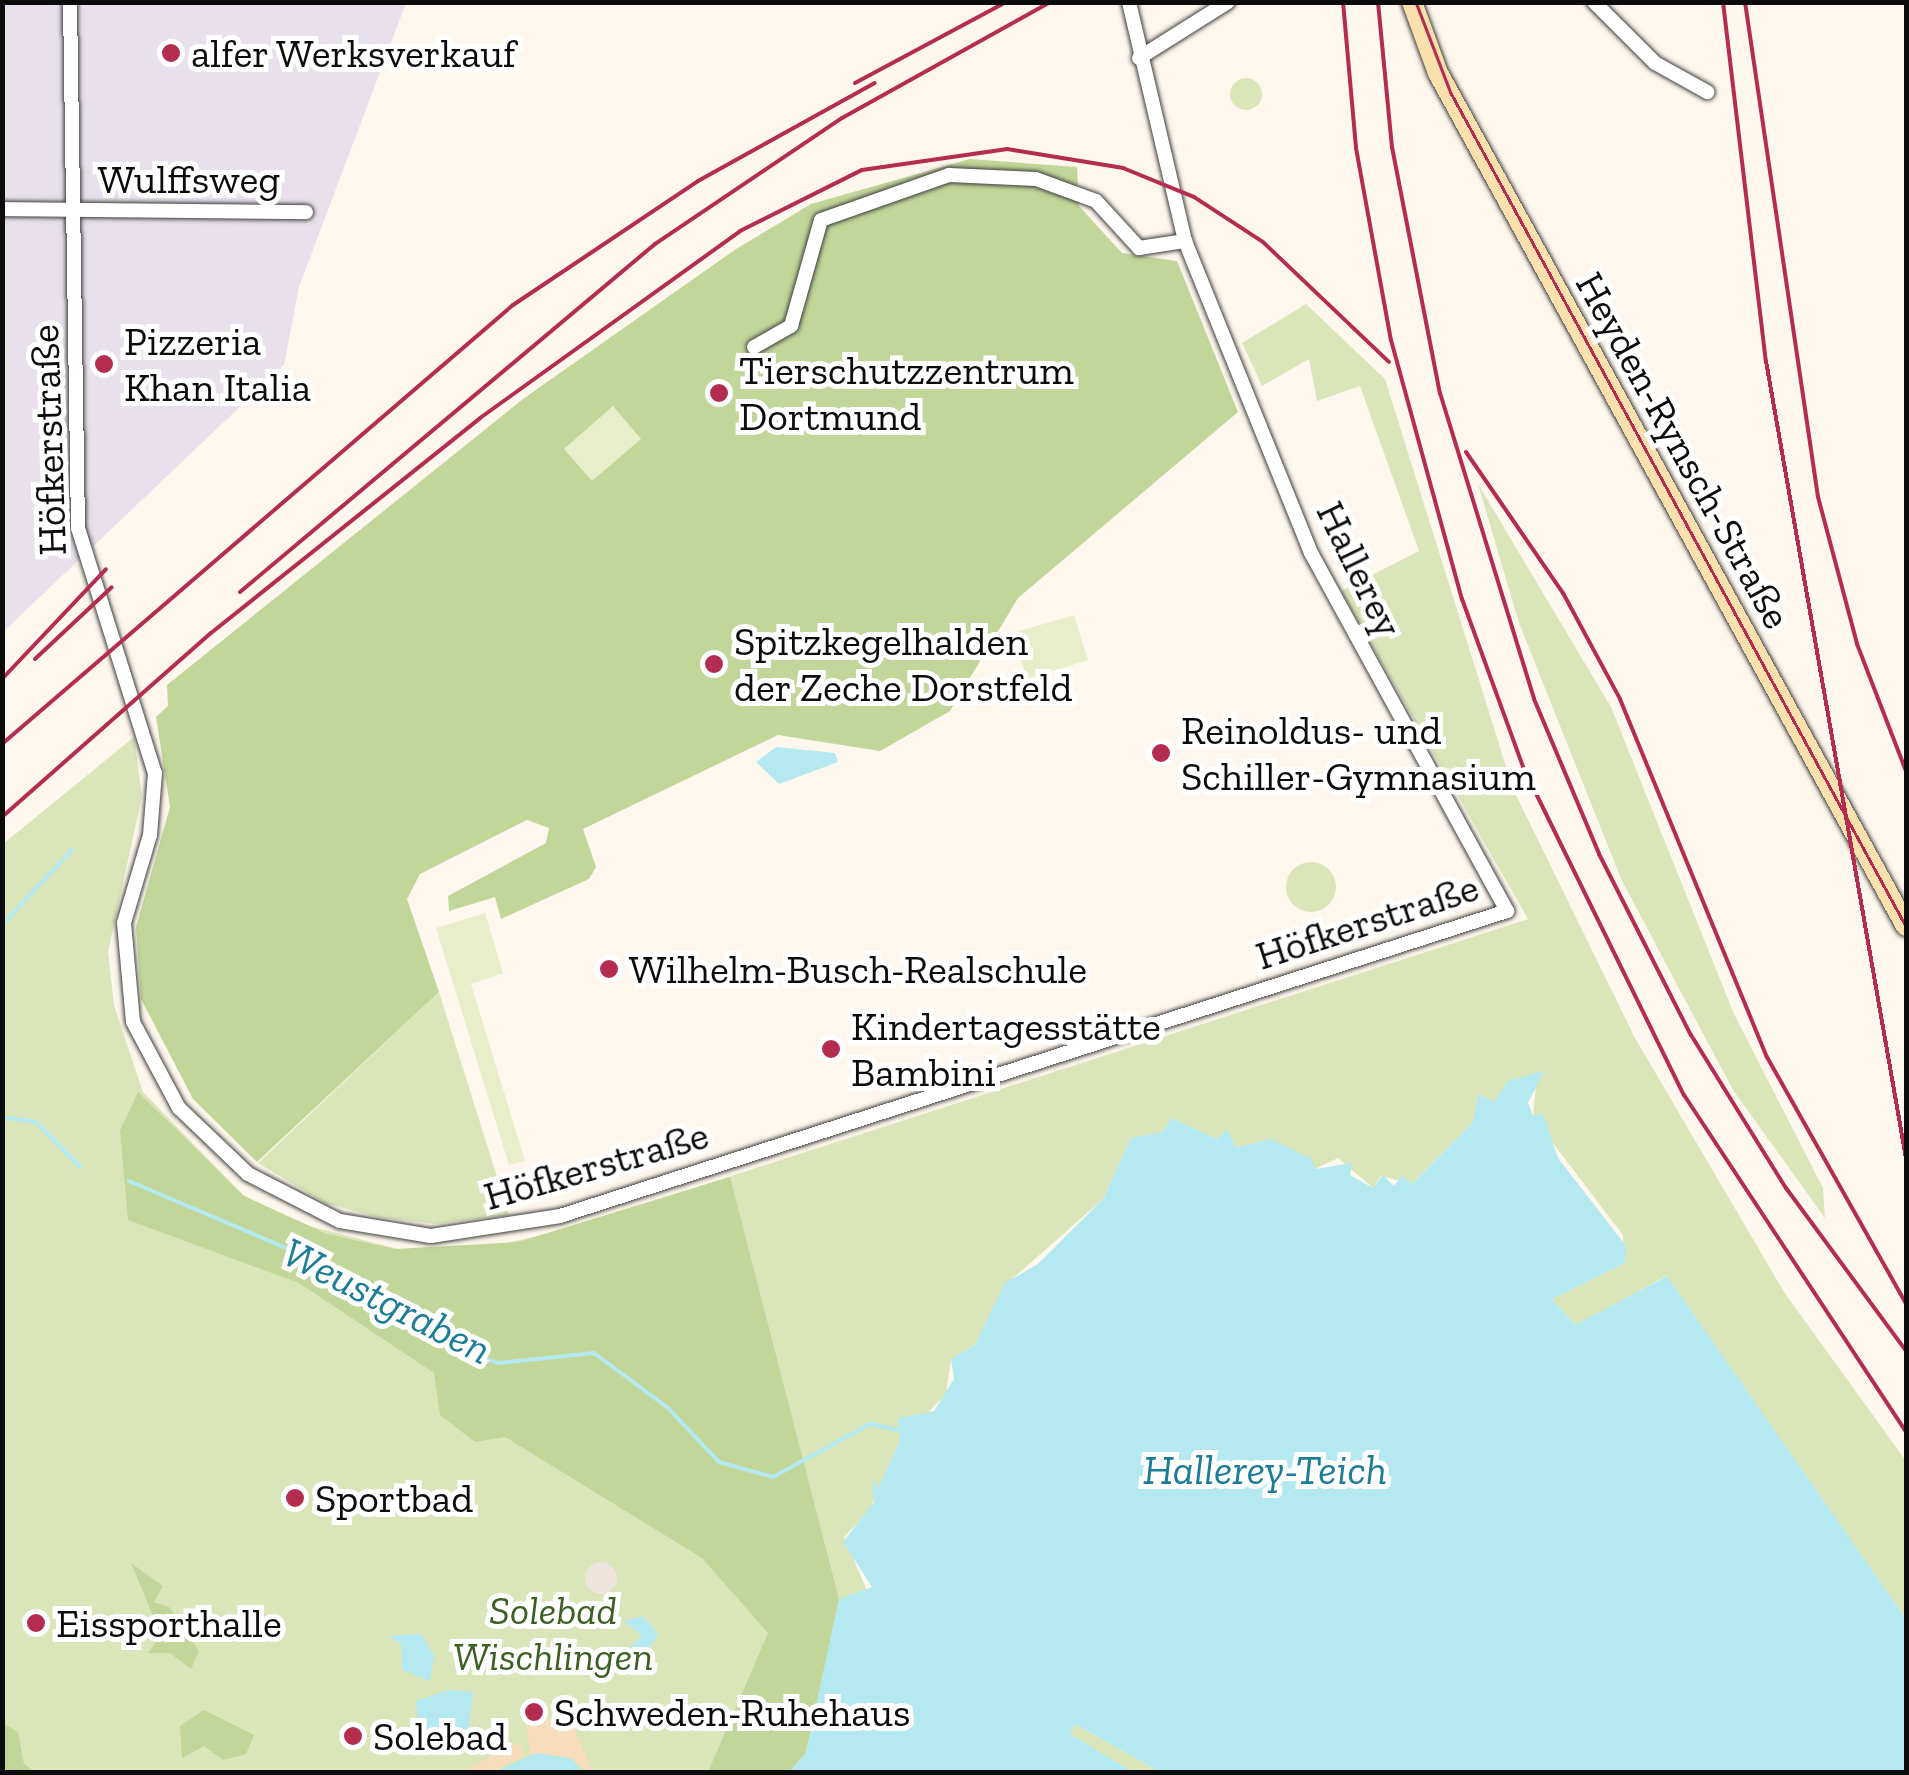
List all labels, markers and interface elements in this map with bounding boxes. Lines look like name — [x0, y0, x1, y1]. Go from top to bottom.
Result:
place label: alfer Werksverkauf — [191, 29, 518, 77]
marker: alfer Werksverkauf — [160, 42, 182, 64]
street label: Wulffsweg — [98, 155, 280, 203]
street label: Heyden-Rynsch-Straße — [1566, 263, 1802, 637]
place label: Pizzeria Khan Italia — [124, 317, 311, 411]
street label: Höfkerstraße — [20, 324, 76, 556]
place label: Tierschutzzentrum Dortmund — [739, 346, 1074, 440]
marker: Pizzeria Khan Italia — [93, 353, 115, 375]
marker: Tierschutzzentrum Dortmund — [708, 382, 730, 404]
street label: Hallerey — [1307, 494, 1413, 644]
place label: Spitzkegelhalden der Zeche Dorstfeld — [734, 617, 1073, 711]
marker: Spitzkegelhalden der Zeche Dorstfeld — [703, 653, 725, 675]
place label: Reinoldus- und Schiller-Gymnasium — [1181, 706, 1536, 800]
marker: Reinoldus- und Schiller-Gymnasium — [1150, 742, 1172, 764]
street label: Höfkerstraße — [1250, 862, 1484, 980]
place label: Wilhelm-Busch-Realschule — [629, 945, 1087, 993]
marker: Wilhelm-Busch-Realschule — [598, 958, 620, 980]
place label: Kindertagesstätte Bambini — [851, 1002, 1161, 1096]
marker: Kindertagesstätte Bambini — [820, 1038, 842, 1060]
street label: Höfkerstraße — [478, 1110, 714, 1220]
water label: Weustgraben — [274, 1227, 500, 1375]
water label: Hallerey-Teich — [1143, 1445, 1387, 1495]
place label: Sportbad — [315, 1474, 473, 1522]
marker: Sportbad — [284, 1487, 306, 1509]
park label: Solebad Wischlingen — [453, 1586, 653, 1680]
place label: Eissporthalle — [56, 1599, 282, 1647]
marker: Eissporthalle — [25, 1612, 47, 1634]
place label: Schweden-Ruhehaus — [554, 1688, 911, 1736]
marker: Schweden-Ruhehaus — [523, 1701, 545, 1723]
place label: Solebad — [373, 1712, 507, 1760]
marker: Solebad — [342, 1725, 364, 1747]

